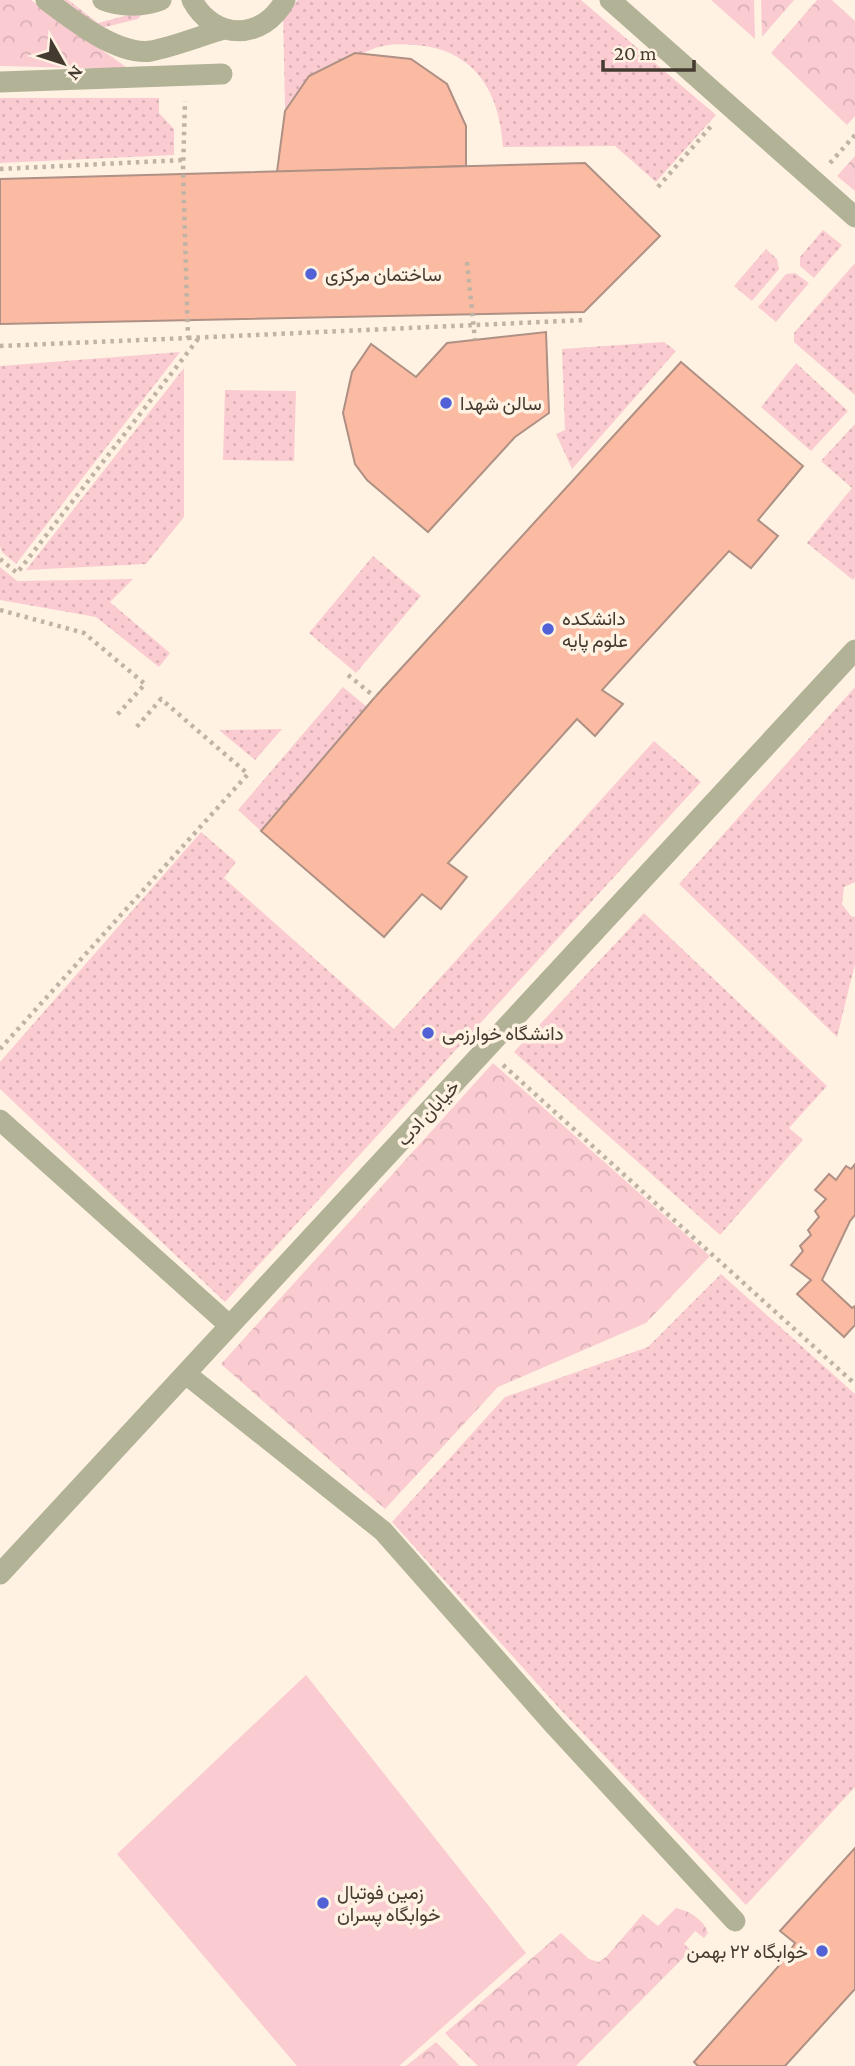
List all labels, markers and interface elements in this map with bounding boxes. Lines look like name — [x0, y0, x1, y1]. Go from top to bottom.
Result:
north arrow — [28, 28, 98, 98]
scale bar — [603, 28, 694, 72]
text: 20 m — [614, 41, 657, 65]
text: N — [64, 62, 88, 85]
place label: ساختمان مرکزی — [325, 264, 442, 286]
marker: ساختمان مرکزی — [303, 266, 319, 282]
place label: سالن شهدا — [460, 393, 542, 415]
marker: سالن شهدا — [438, 395, 454, 411]
place label: دانشکده علوم پایه — [562, 608, 628, 654]
marker: دانشکده علوم پایه — [540, 621, 556, 637]
place label: دانشگاه خوارزمی — [442, 1023, 564, 1045]
marker: دانشگاه خوارزمی — [420, 1025, 436, 1041]
street label: خیابان ادب — [392, 1076, 464, 1151]
place label: زمین فوتبال خوابگاه پسران — [337, 1882, 441, 1928]
marker: زمین فوتبال خوابگاه پسران — [315, 1895, 331, 1911]
place label: خوابگاه ۲۲ بهمن — [687, 1941, 808, 1963]
marker: خوابگاه ۲۲ بهمن — [814, 1943, 830, 1959]

